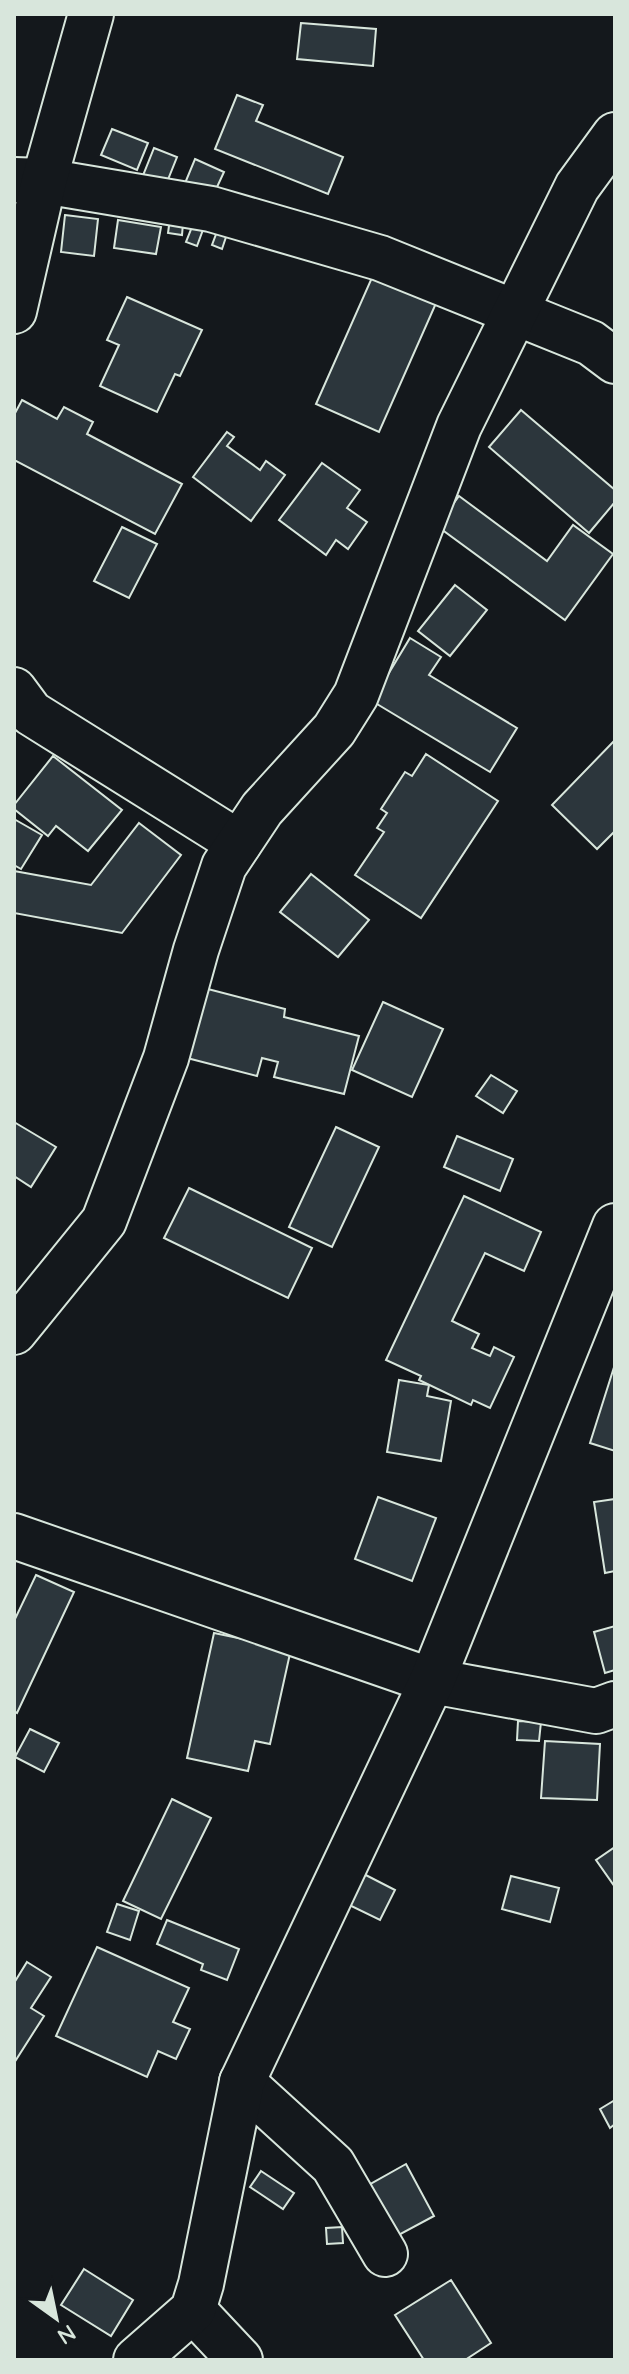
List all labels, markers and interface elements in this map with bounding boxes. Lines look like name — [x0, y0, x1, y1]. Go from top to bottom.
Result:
north arrow — [16, 2278, 96, 2358]
text: N — [52, 2319, 81, 2351]

